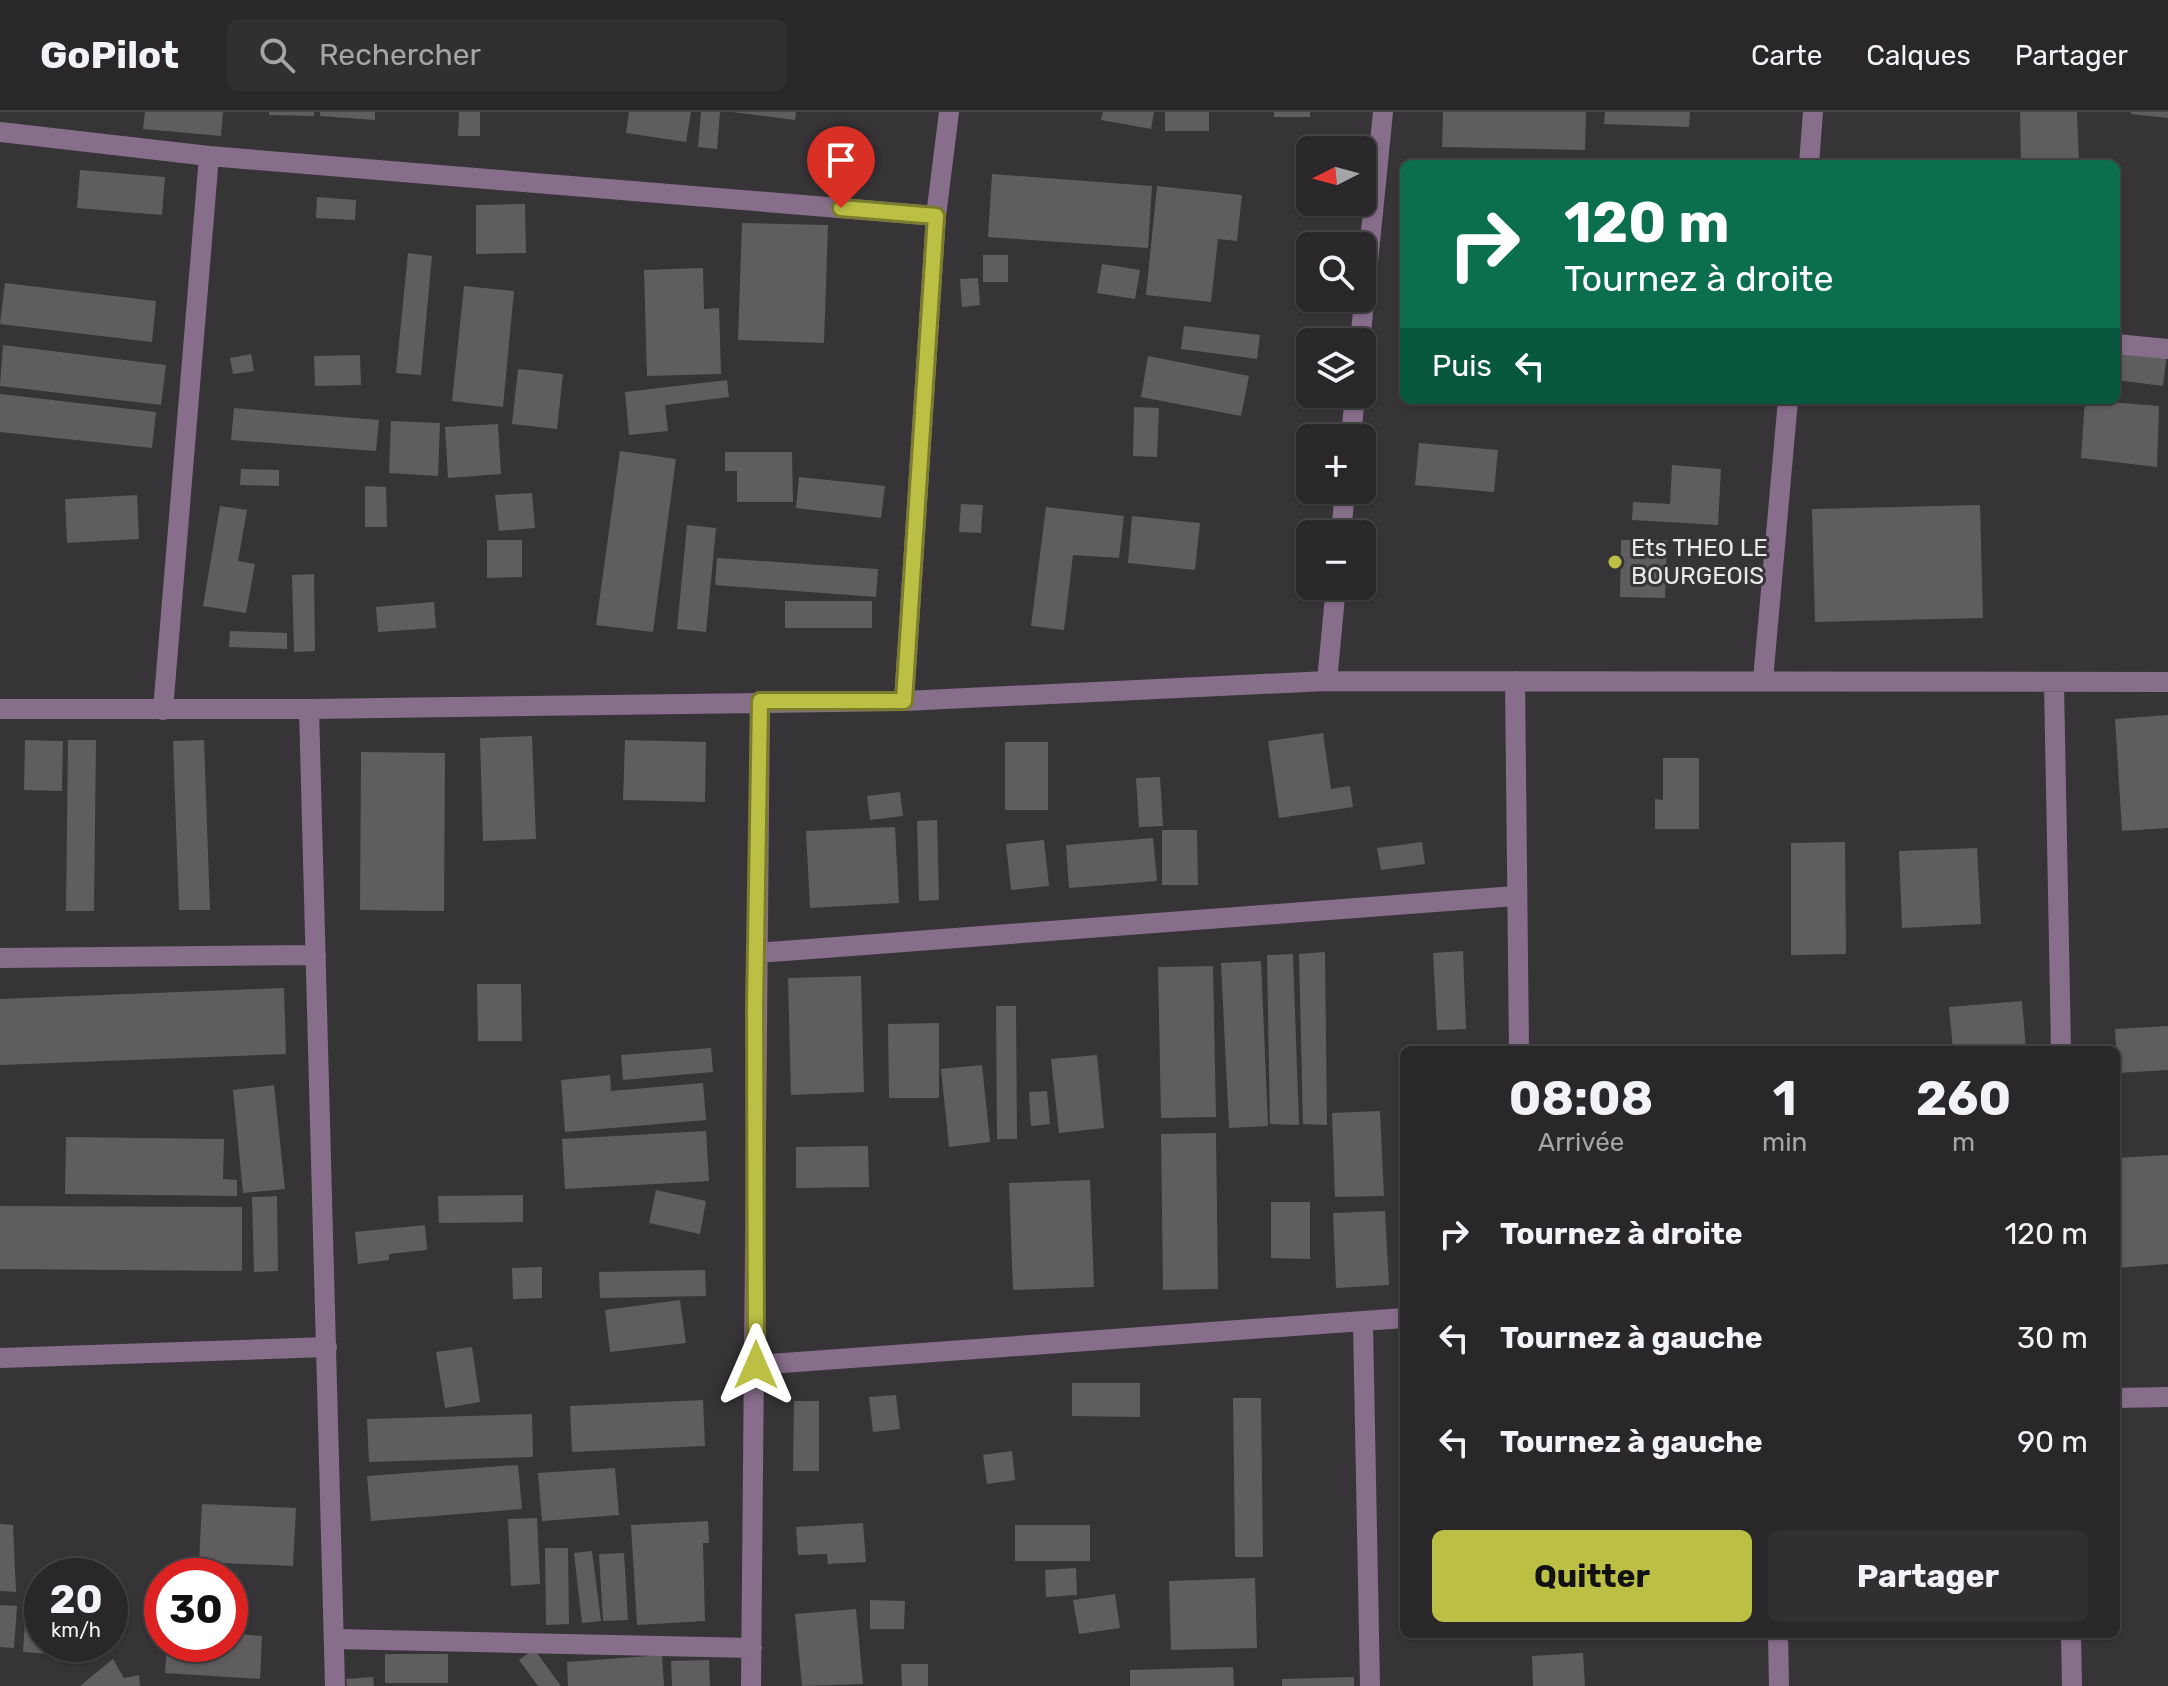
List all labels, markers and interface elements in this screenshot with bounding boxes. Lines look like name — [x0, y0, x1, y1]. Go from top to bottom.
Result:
search box — [227, 19, 787, 91]
text: GoPilot — [40, 32, 179, 78]
icon: search — [255, 33, 299, 77]
text: Rechercher — [319, 37, 481, 73]
text: Carte — [1751, 39, 1822, 72]
text: Calques — [1866, 39, 1971, 72]
text: Partager — [2015, 39, 2128, 72]
pin — [807, 126, 875, 208]
north arrow — [1296, 136, 1376, 216]
map controls — [1296, 136, 1376, 600]
icon: arrive — [819, 138, 863, 182]
text: 120 m — [1564, 190, 1730, 256]
icon: right — [1432, 192, 1536, 296]
button: search — [1296, 232, 1376, 312]
text: Tournez à droite — [1564, 257, 1834, 300]
button: layers — [1296, 328, 1376, 408]
icon: left — [1508, 344, 1552, 388]
text: Puis — [1432, 348, 1492, 384]
button: + — [1296, 424, 1376, 504]
button: − — [1296, 520, 1376, 600]
place label: Ets THEO LE BOURGEOIS — [1631, 534, 1768, 590]
marker: Ets THEO LE BOURGEOIS — [1606, 553, 1624, 571]
text: 08:08 — [1509, 1070, 1653, 1127]
text: 1 — [1773, 1070, 1797, 1127]
text: 260 — [1916, 1070, 2011, 1127]
text: Arrivée — [1538, 1127, 1624, 1158]
text: min — [1762, 1127, 1807, 1158]
text: m — [1952, 1127, 1975, 1158]
icon: right — [1432, 1212, 1476, 1256]
text: Tournez à droite — [1500, 1216, 1743, 1252]
text: 120 m — [2004, 1216, 2088, 1252]
icon: left — [1432, 1316, 1476, 1360]
text: Tournez à gauche — [1500, 1320, 1763, 1356]
text: 30 m — [2017, 1320, 2088, 1356]
position arrow — [714, 1323, 798, 1407]
icon: left — [1432, 1420, 1476, 1464]
text: Tournez à gauche — [1500, 1424, 1763, 1460]
text: 90 m — [2017, 1424, 2088, 1460]
button: Quitter — [1432, 1530, 1752, 1622]
button: Partager — [1768, 1530, 2088, 1622]
speed limit sign: 30 — [144, 1558, 248, 1662]
text: 20 — [49, 1576, 103, 1623]
text: km/h — [51, 1618, 101, 1642]

